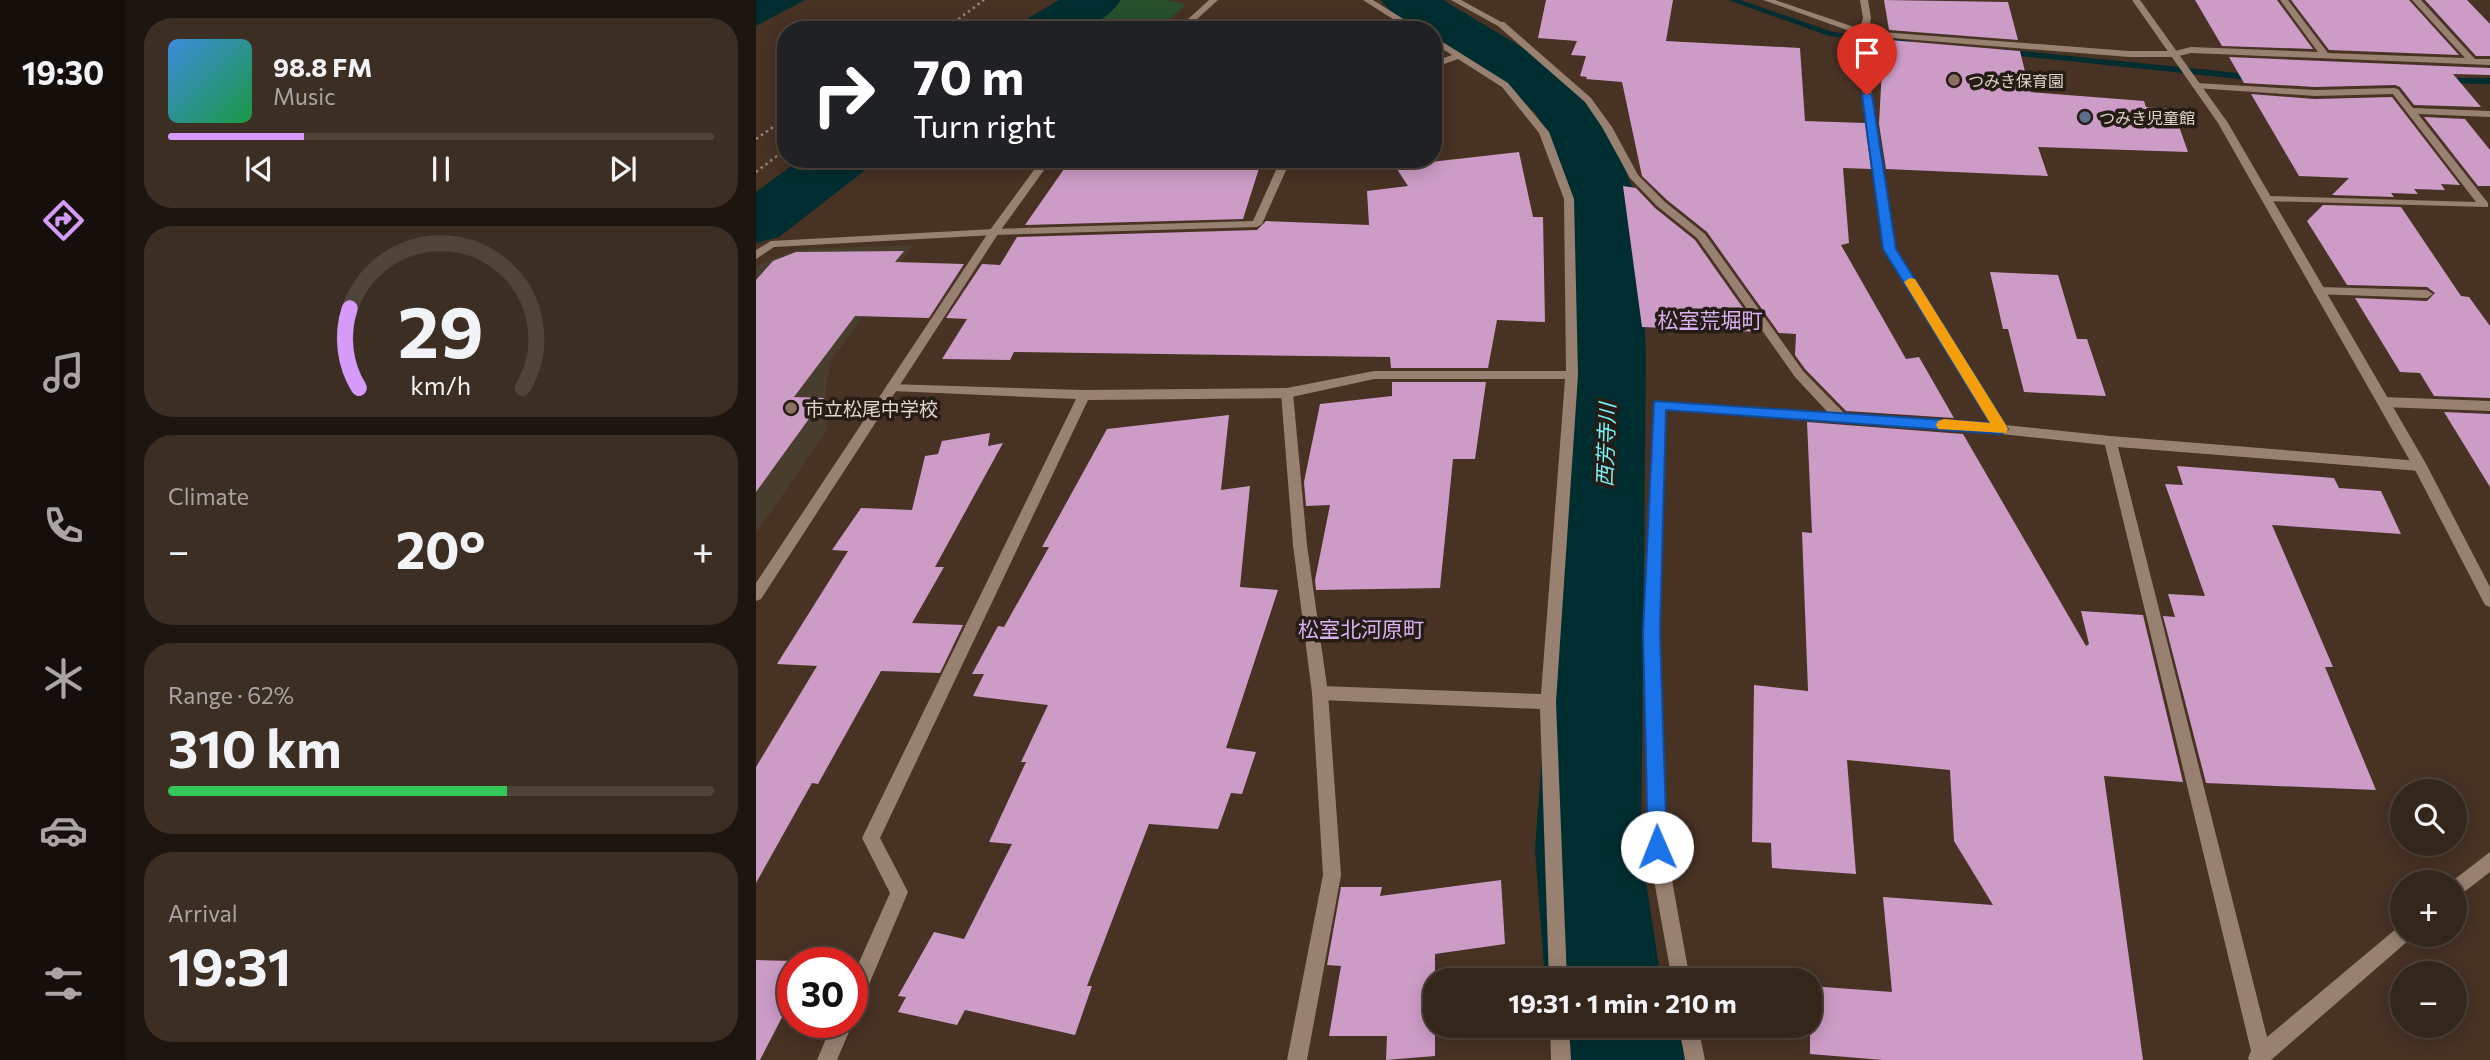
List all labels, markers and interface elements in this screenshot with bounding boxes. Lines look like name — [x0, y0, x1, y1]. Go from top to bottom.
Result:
pin — [1837, 23, 1897, 95]
icon: arrive — [1848, 34, 1886, 72]
text: 70 m — [913, 45, 1024, 105]
icon: right — [798, 49, 889, 140]
text: 98.8 FM — [273, 51, 372, 82]
text: 19:30 — [22, 52, 104, 92]
place label: つみき保育園 — [1968, 71, 2064, 90]
marker: つみき保育園 — [1946, 72, 1962, 88]
text: Music — [273, 82, 336, 110]
text: Turn right — [913, 105, 1056, 145]
place label: つみき児童館 — [2099, 108, 2195, 127]
marker: つみき児童館 — [2077, 109, 2093, 125]
icon: previous — [240, 150, 278, 188]
icon: pause — [422, 150, 460, 188]
icon: next — [604, 150, 642, 188]
icon: directions — [39, 196, 88, 245]
text: 29 — [398, 284, 484, 373]
district label: 松室荒堀町 — [1658, 307, 1763, 332]
icon: music — [39, 348, 88, 397]
text: km/h — [411, 369, 471, 399]
place label: 市立松尾中学校 — [805, 397, 938, 420]
marker: 市立松尾中学校 — [783, 400, 799, 416]
water label: 西芳寺川 — [1591, 401, 1619, 487]
text: Climate — [168, 482, 249, 510]
icon: phone — [39, 501, 88, 550]
text: 20° — [396, 516, 486, 580]
text: − — [168, 526, 190, 573]
text: + — [692, 526, 714, 573]
district label: 松室北河原町 — [1298, 616, 1424, 641]
icon: climate — [39, 654, 88, 703]
text: Range · 62% — [168, 681, 294, 709]
text: 310 km — [168, 715, 342, 779]
map controls — [2390, 779, 2467, 1038]
button: search — [2390, 779, 2467, 856]
icon: car — [39, 806, 88, 855]
position arrow — [1620, 810, 1694, 884]
button: + — [2390, 870, 2467, 947]
text: Arrival — [168, 899, 238, 927]
text: 19:31 — [168, 933, 291, 997]
speed limit sign: 30 — [777, 947, 868, 1038]
icon: filters — [39, 959, 88, 1008]
button: − — [2390, 961, 2467, 1038]
text: 19:31 · 1 min · 210 m — [1508, 987, 1737, 1018]

